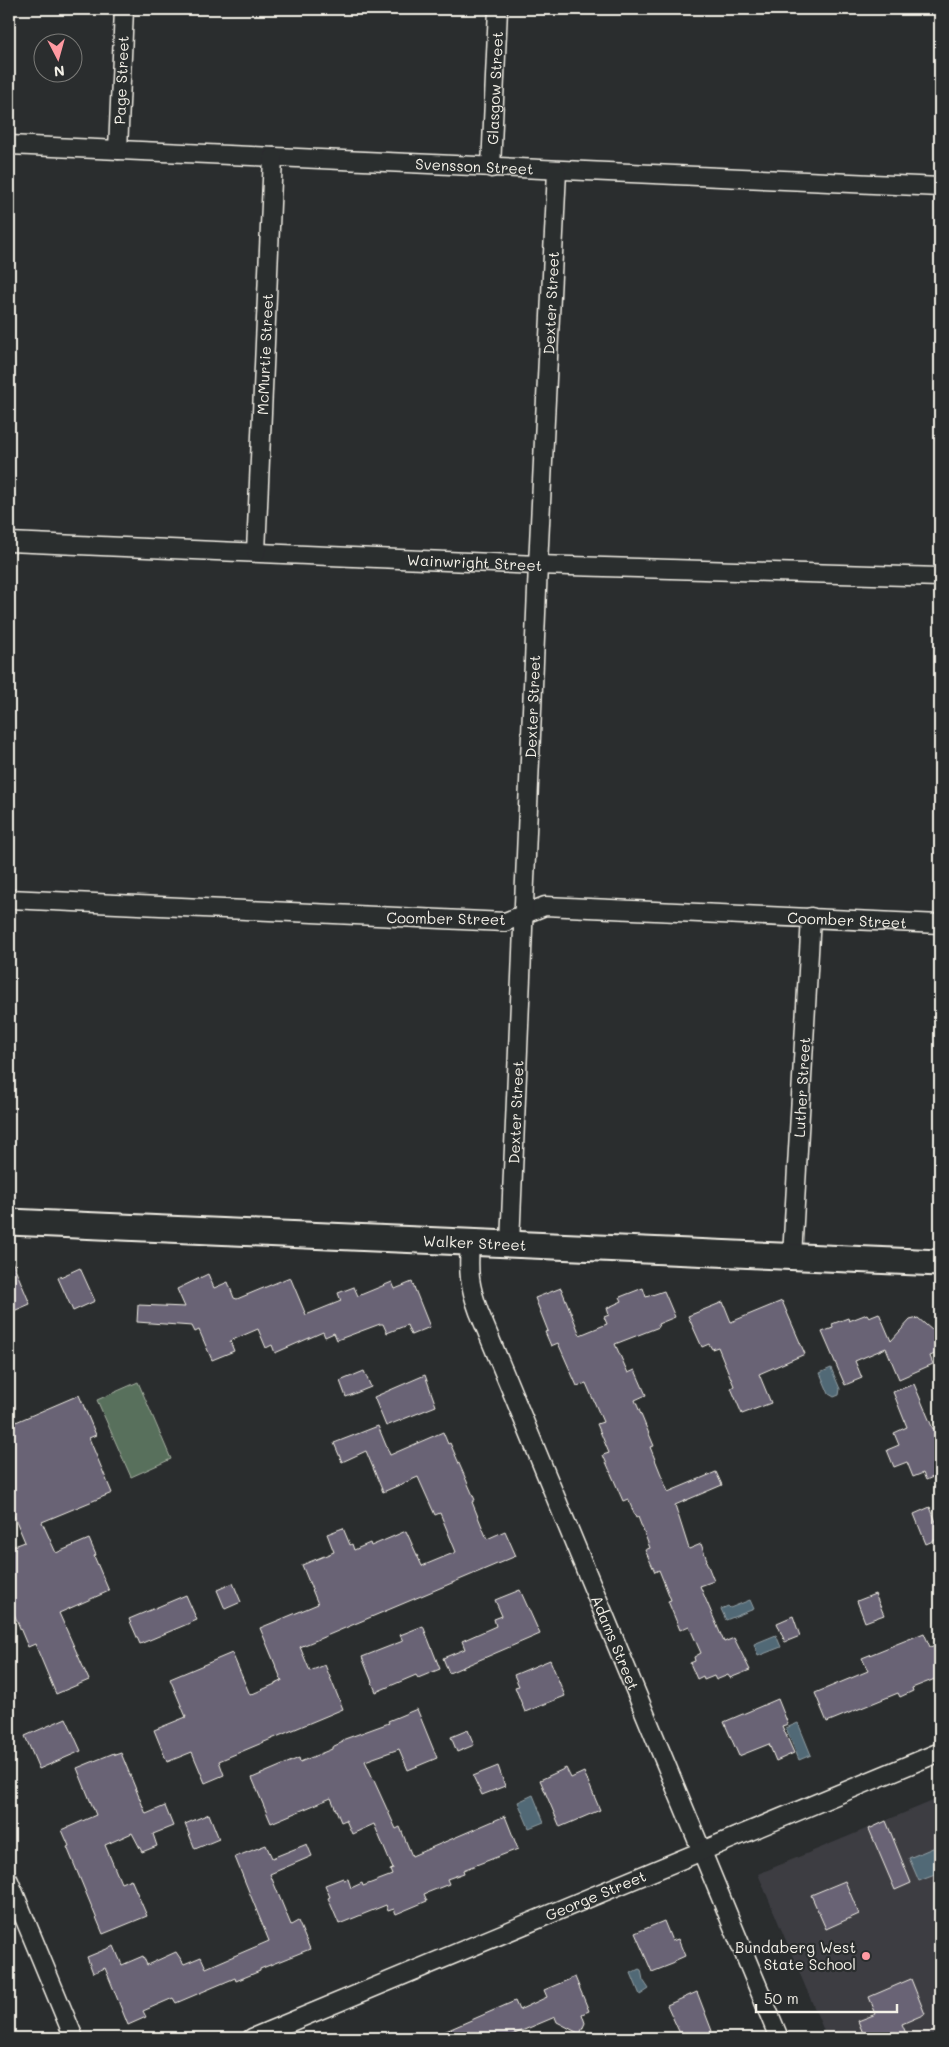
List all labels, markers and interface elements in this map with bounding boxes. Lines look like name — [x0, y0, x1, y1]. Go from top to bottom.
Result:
street label: Glasgow Street — [482, 31, 507, 145]
north arrow — [32, 32, 82, 82]
street label: Page Street — [109, 35, 133, 125]
text: N — [53, 61, 66, 81]
street label: Svensson Street — [415, 153, 534, 179]
street label: Dexter Street — [538, 251, 563, 355]
street label: McMurtie Street — [252, 293, 277, 415]
street label: Wainwright Street — [406, 549, 543, 575]
street label: Dexter Street — [520, 654, 544, 758]
street label: Coomber Street — [386, 907, 506, 929]
street label: Coomber Street — [787, 907, 907, 932]
street label: Luther Street — [789, 1036, 814, 1138]
street label: Dexter Street — [503, 1060, 528, 1164]
street label: Walker Street — [422, 1230, 527, 1255]
street label: Adams Street — [587, 1592, 644, 1693]
street label: George Street — [542, 1865, 649, 1925]
place label: Bundaberg West State School — [735, 1937, 856, 1974]
marker: Bundaberg West State School — [860, 1950, 872, 1962]
scale bar — [756, 1982, 898, 2014]
text: 50 m — [764, 1988, 799, 2008]

